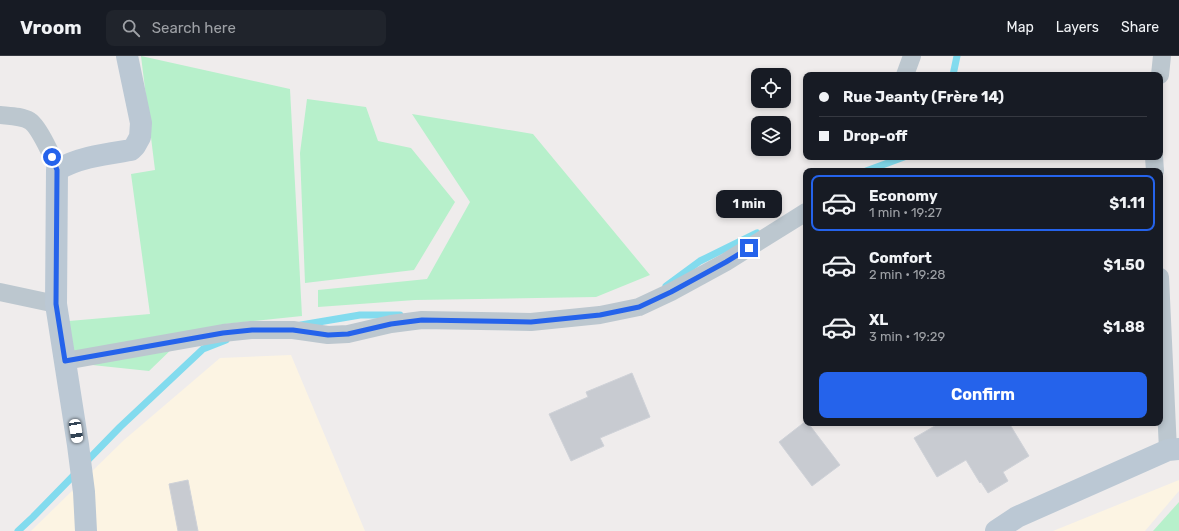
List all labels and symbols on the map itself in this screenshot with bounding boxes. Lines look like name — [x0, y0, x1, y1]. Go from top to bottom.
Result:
route start — [43, 148, 61, 166]
callout: 1 min — [716, 190, 782, 218]
route end — [740, 239, 758, 257]
car — [68, 418, 84, 444]

